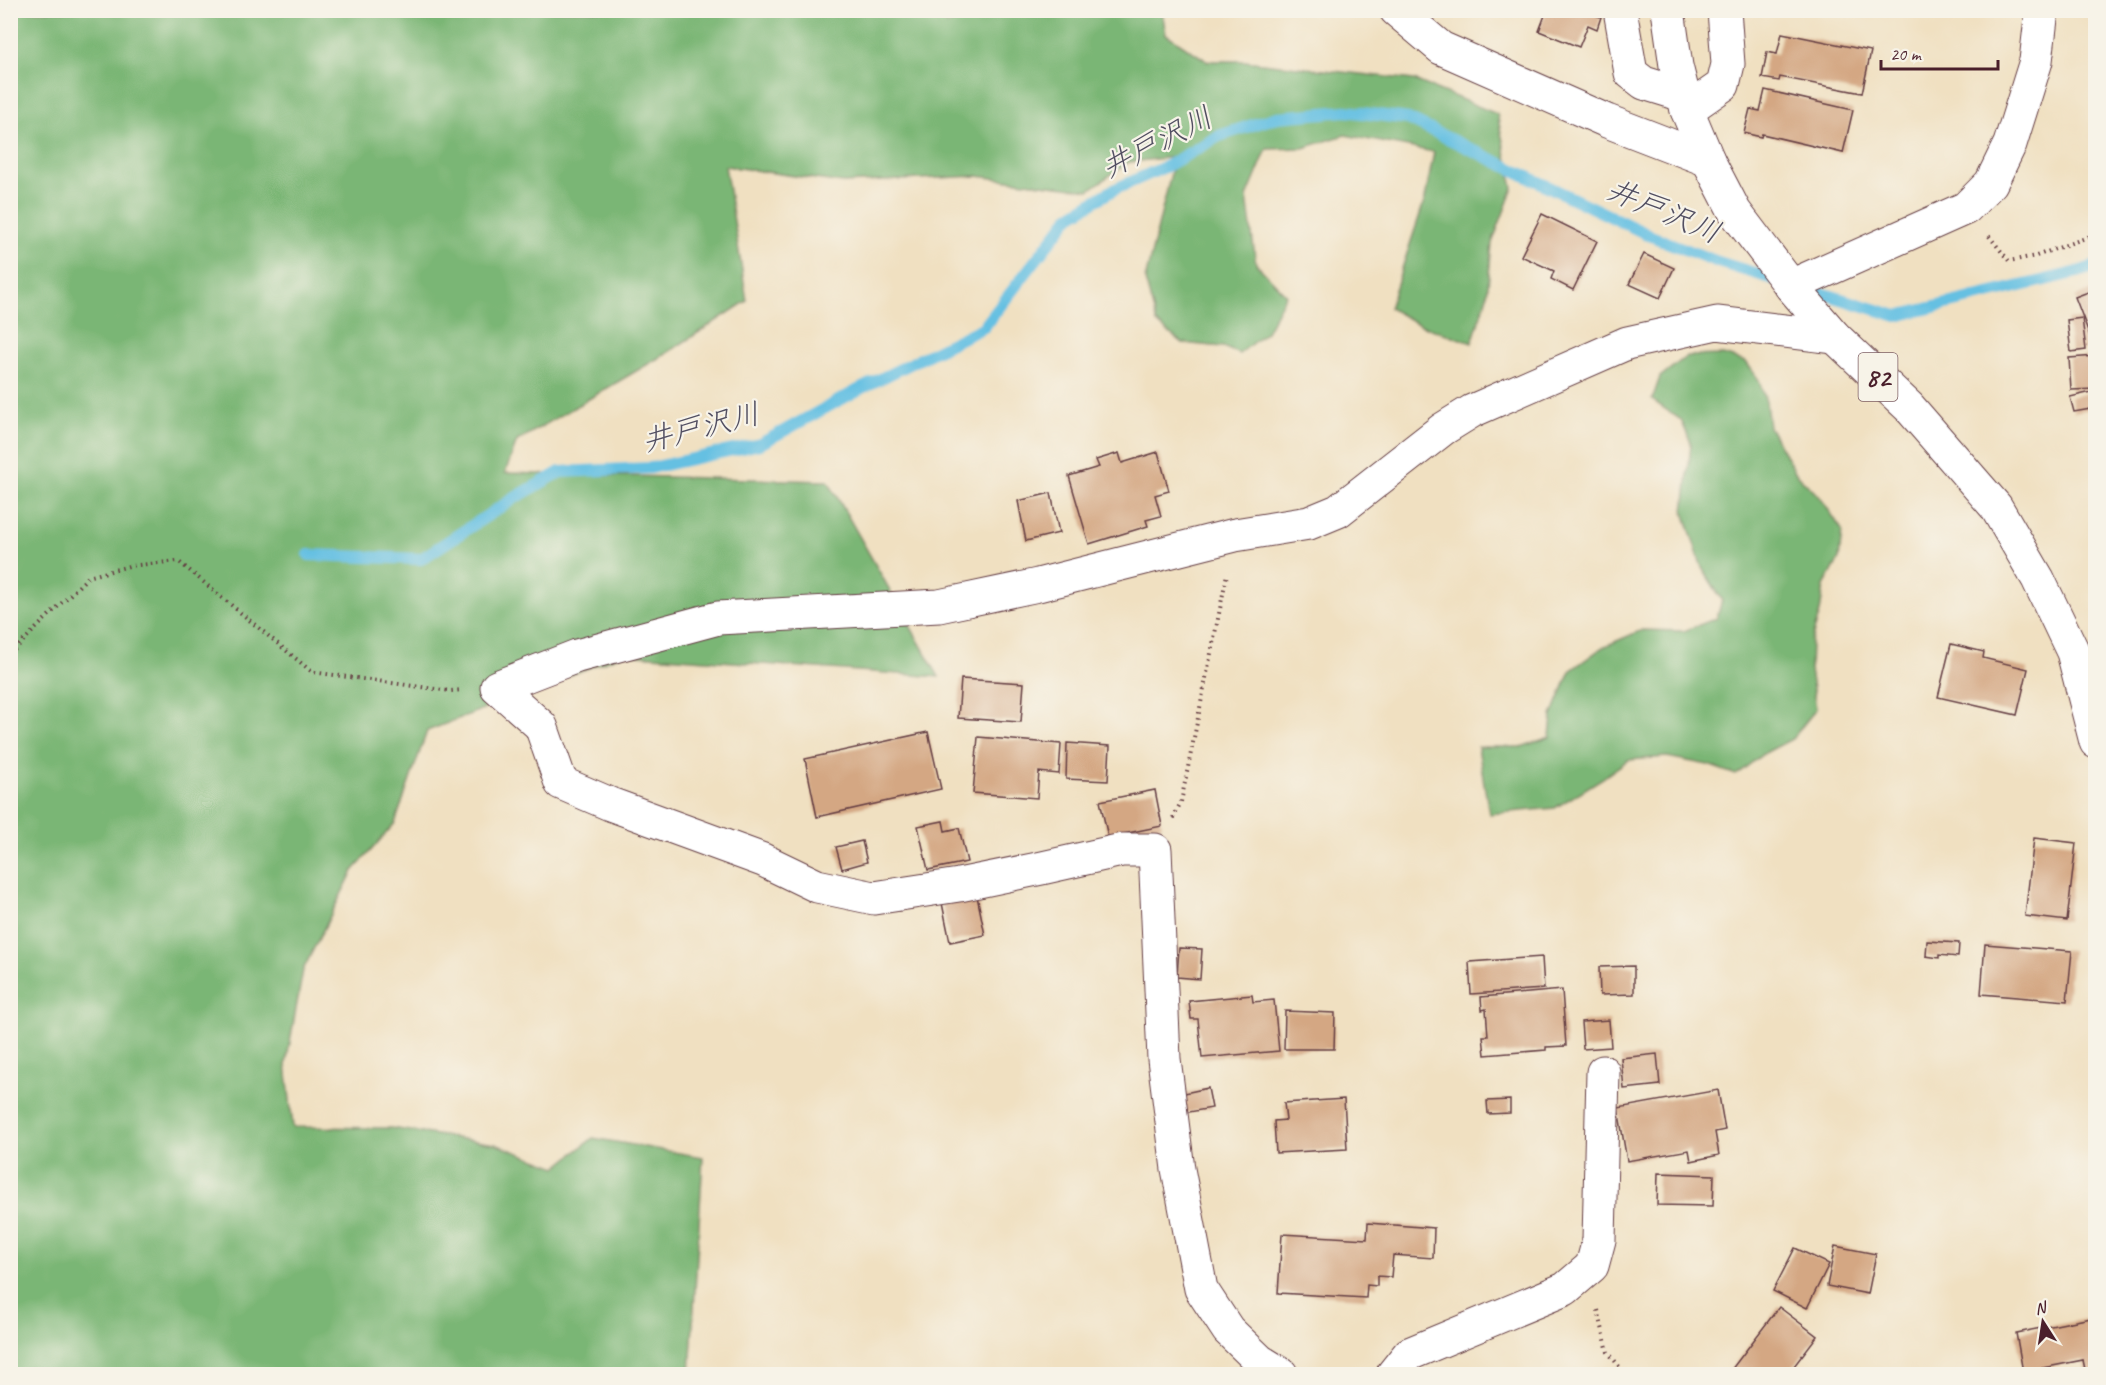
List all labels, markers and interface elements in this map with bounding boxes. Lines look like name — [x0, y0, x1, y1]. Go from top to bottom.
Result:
scale bar — [1881, 33, 1998, 71]
text: 20 m — [1890, 43, 1923, 65]
water label: 井戸沢川 — [1095, 98, 1219, 186]
water label: 井戸沢川 — [1601, 170, 1727, 252]
road number: 82 — [1858, 353, 1898, 401]
water label: 井戸沢川 — [638, 394, 764, 460]
north arrow — [2013, 1292, 2073, 1352]
text: N — [2033, 1297, 2050, 1319]

